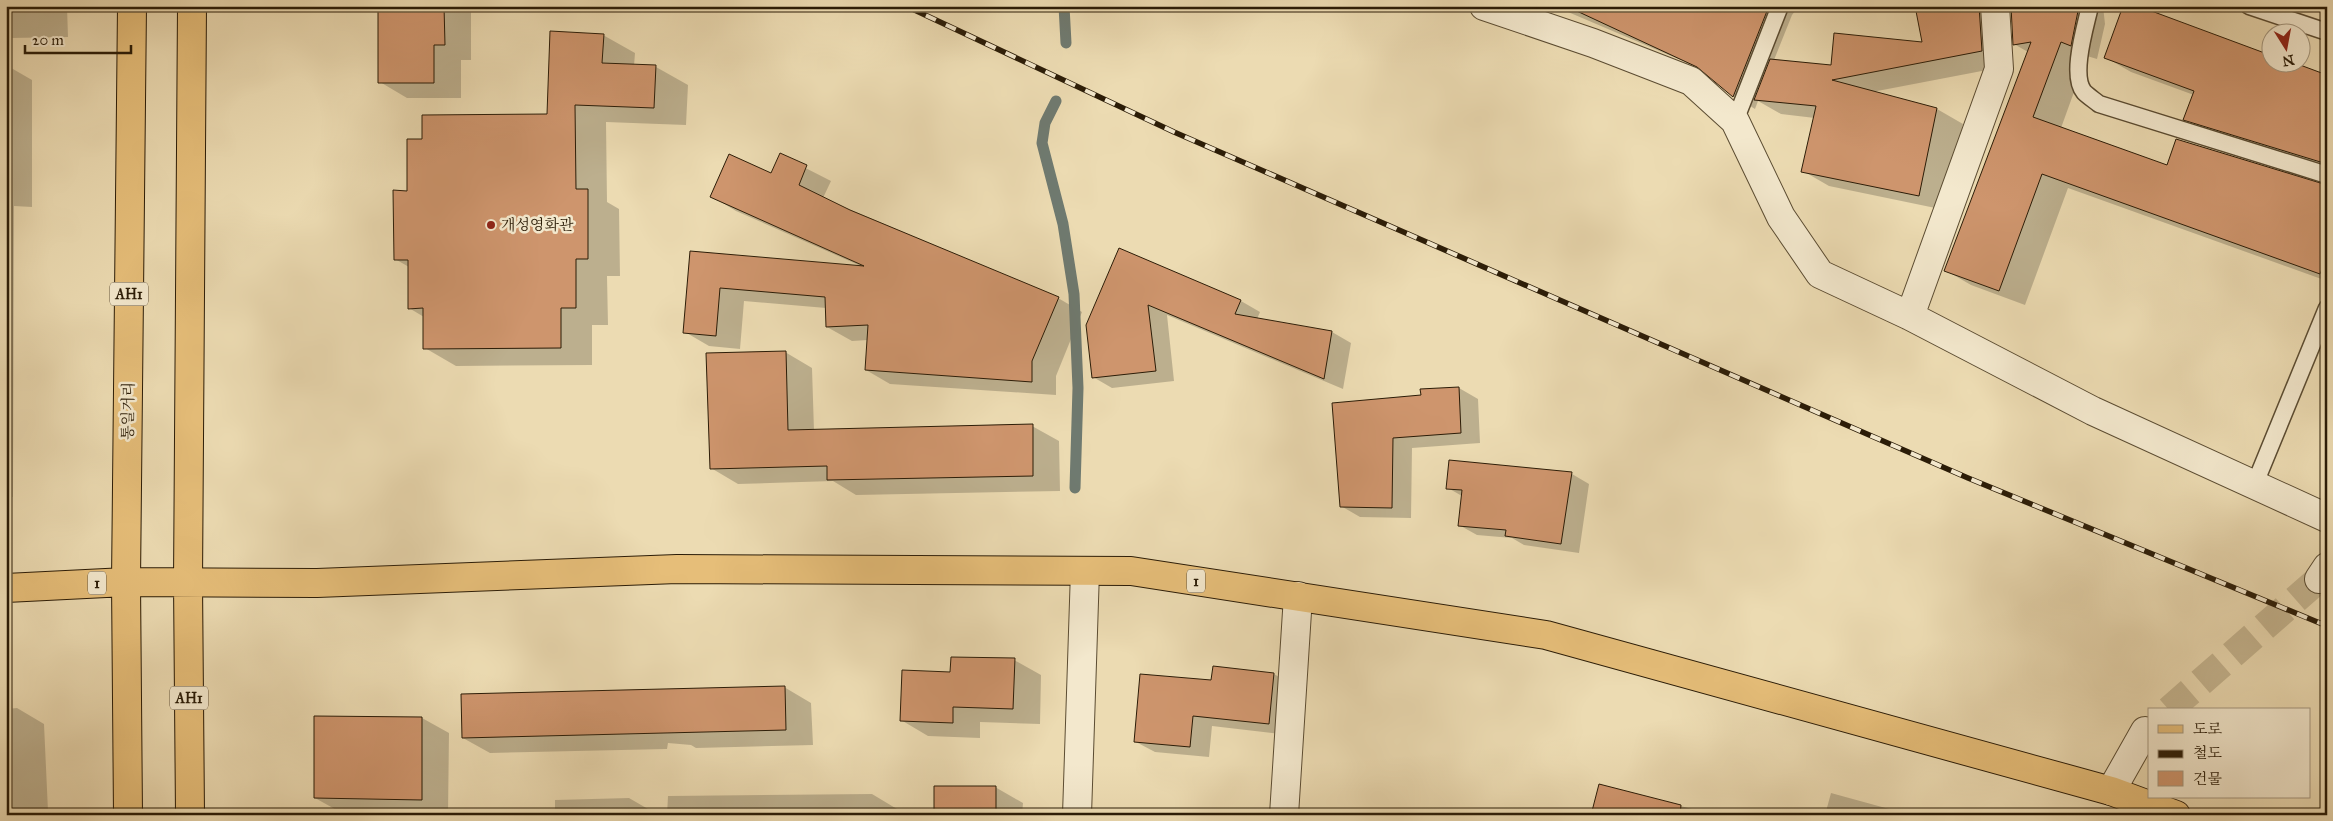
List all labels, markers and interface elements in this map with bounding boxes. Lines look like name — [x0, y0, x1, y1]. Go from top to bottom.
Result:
scale bar — [25, 22, 131, 54]
north arrow — [2260, 22, 2310, 72]
text: 20 m — [32, 31, 64, 49]
text: N — [2281, 51, 2296, 70]
place label: 개성영화관 — [501, 216, 574, 234]
marker: 개성영화관 — [485, 219, 497, 231]
road number: AH1 — [110, 282, 148, 306]
street label: 통일거리 — [118, 382, 138, 440]
road number: 1 — [1187, 570, 1205, 592]
road number: 1 — [88, 572, 106, 594]
road number: AH1 — [170, 686, 208, 710]
legend — [2148, 708, 2310, 798]
text: 도로 — [2193, 720, 2222, 738]
text: 철도 — [2193, 744, 2222, 762]
text: 건물 — [2193, 770, 2222, 788]

